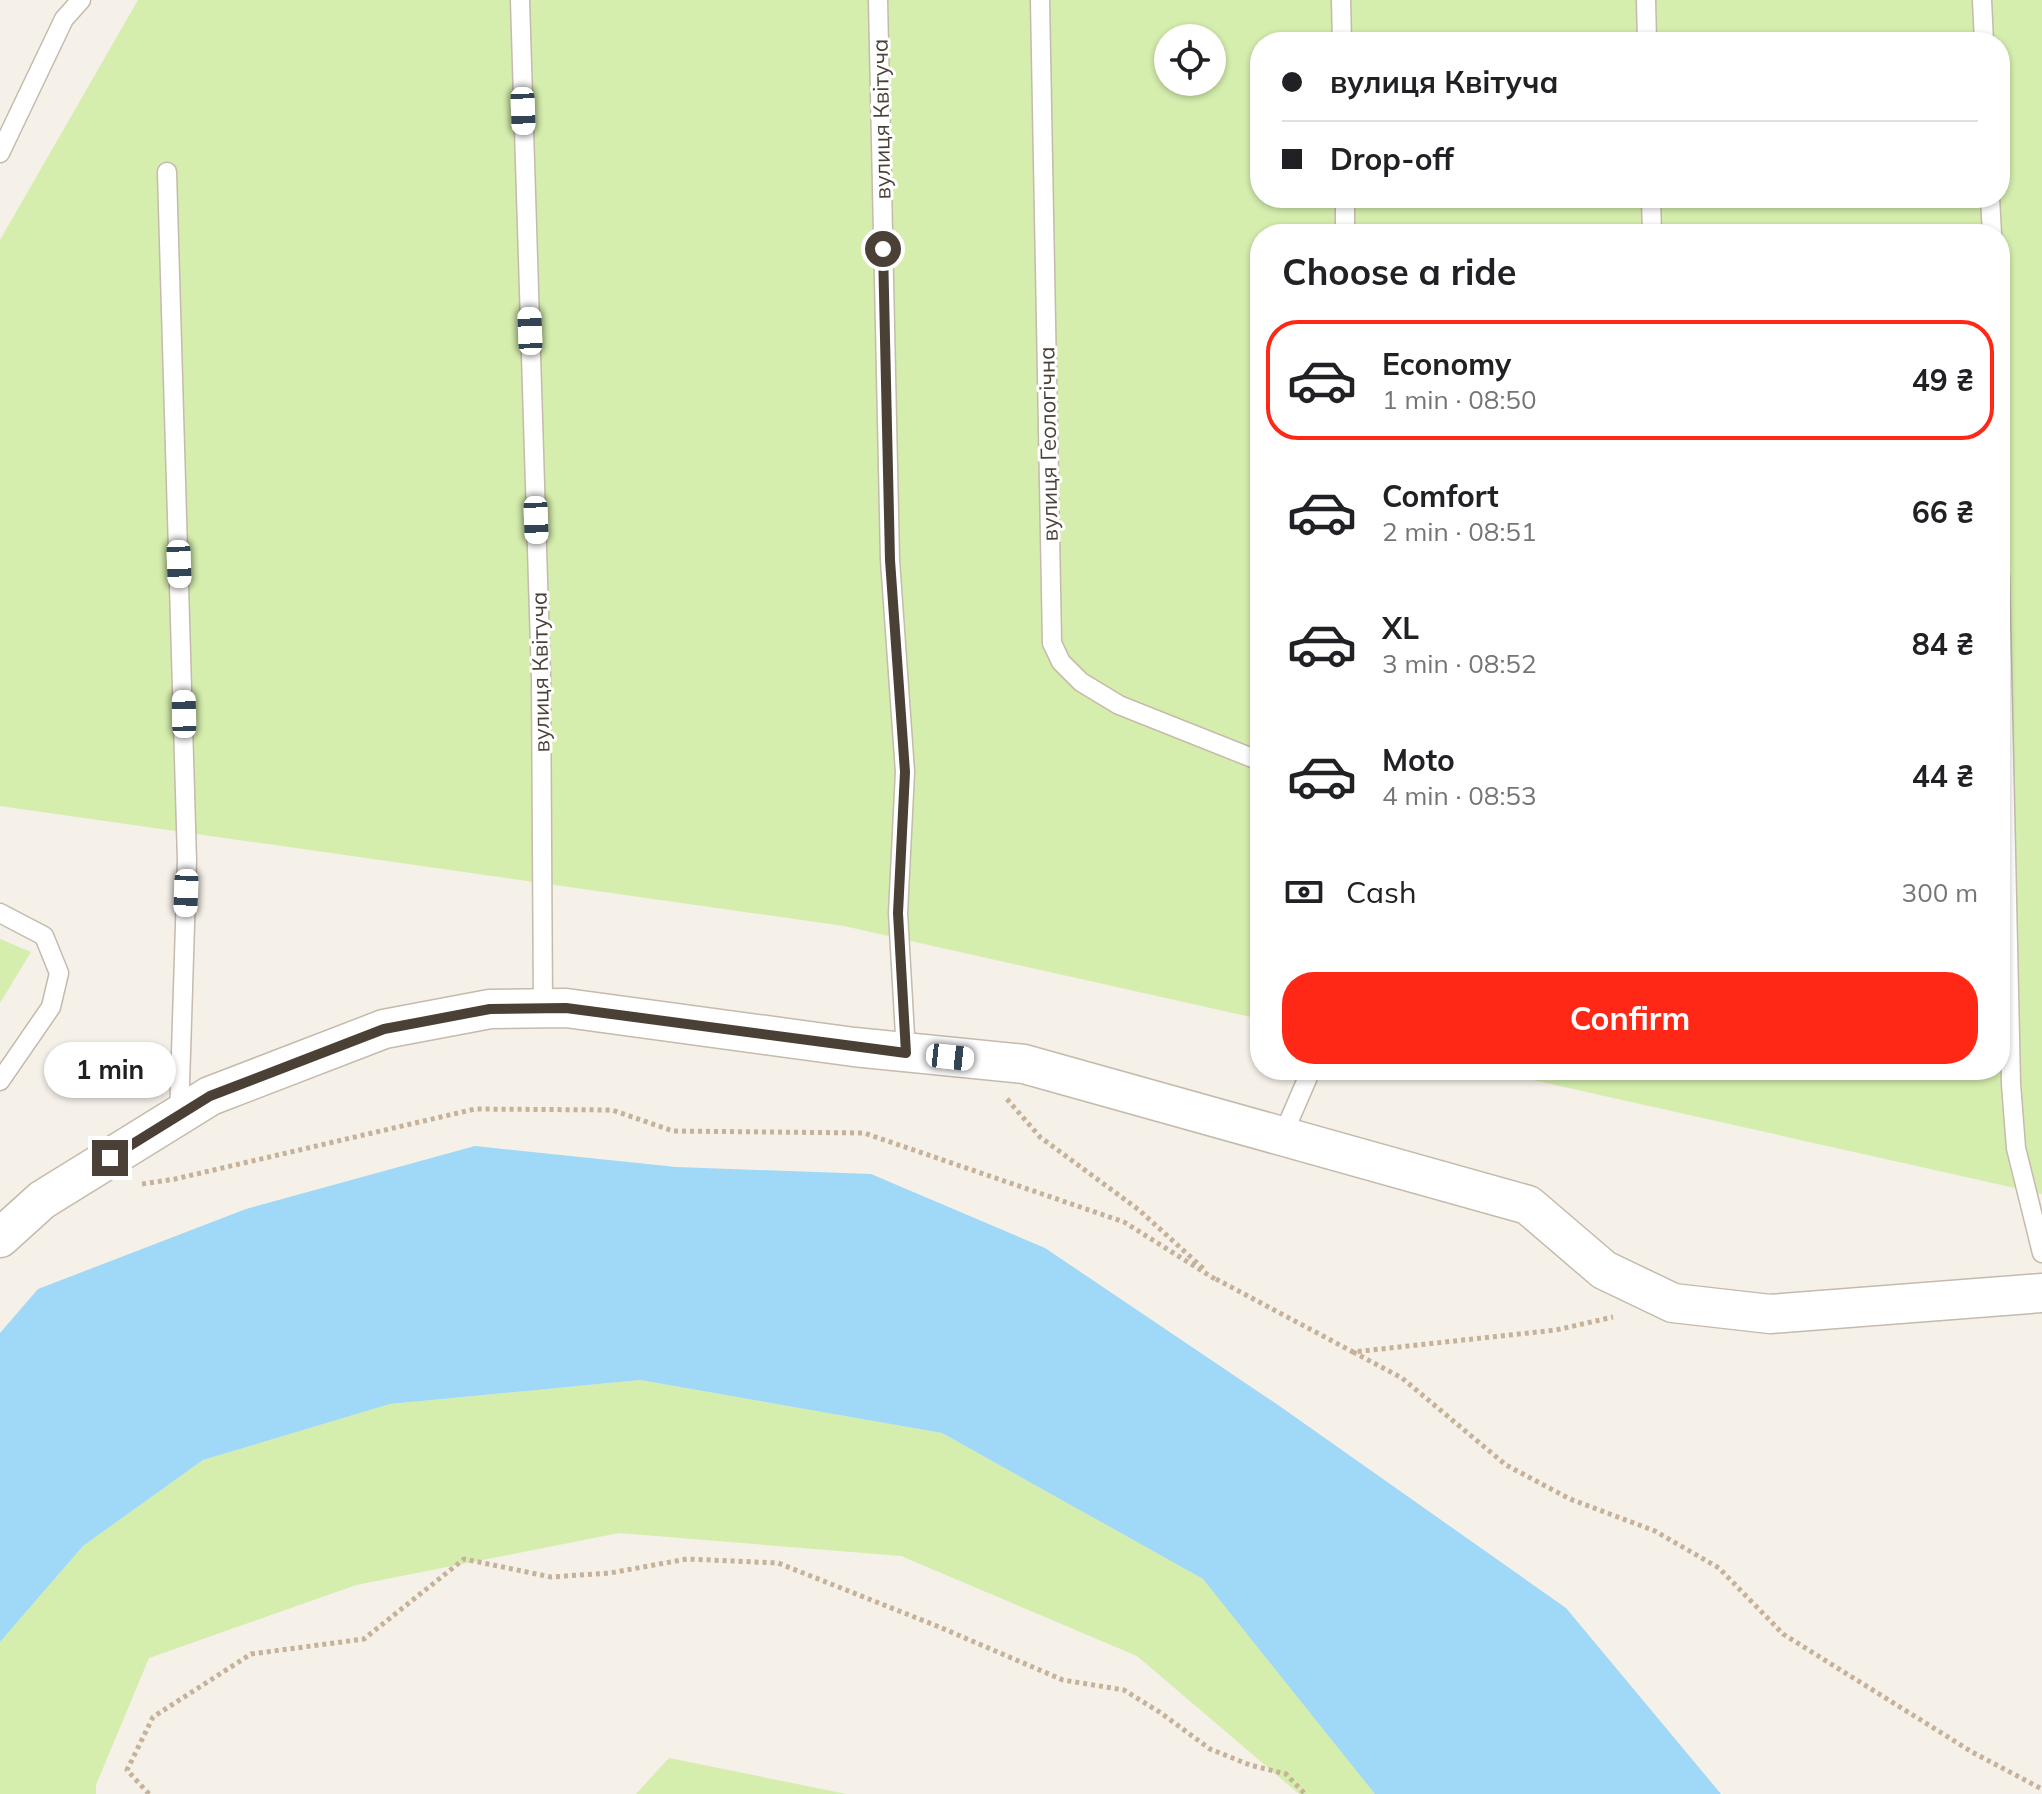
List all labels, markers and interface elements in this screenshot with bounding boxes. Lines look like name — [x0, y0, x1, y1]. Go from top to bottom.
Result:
map controls — [1154, 24, 1226, 96]
button: locate — [1154, 24, 1226, 96]
street label: вулиця Квітуча — [866, 38, 896, 200]
text: вулиця Квітуча — [1330, 63, 1559, 101]
car — [510, 87, 536, 135]
text: Drop-off — [1330, 140, 1454, 178]
route start — [865, 231, 901, 267]
text: Choose a ride — [1282, 249, 1516, 294]
car — [517, 307, 543, 355]
icon: car — [1286, 344, 1358, 416]
text: Economy — [1382, 345, 1511, 383]
street label: вулиця Геологічна — [1032, 346, 1064, 542]
text: 49 ₴ — [1912, 361, 1974, 399]
text: 1 min · 08:50 — [1382, 383, 1537, 416]
icon: car — [1286, 476, 1358, 548]
text: Comfort — [1382, 477, 1499, 515]
text: 66 ₴ — [1912, 493, 1974, 531]
car — [523, 496, 549, 544]
text: 2 min · 08:51 — [1382, 515, 1537, 548]
car — [166, 540, 192, 588]
street label: вулиця Квітуча — [525, 591, 555, 753]
icon: car — [1286, 608, 1358, 680]
text: XL — [1382, 609, 1419, 647]
text: 84 ₴ — [1912, 625, 1974, 663]
text: 3 min · 08:52 — [1382, 647, 1537, 680]
car — [172, 690, 196, 738]
icon: car — [1286, 740, 1358, 812]
text: Moto — [1382, 741, 1455, 779]
text: 44 ₴ — [1912, 757, 1974, 795]
text: 4 min · 08:53 — [1382, 779, 1537, 812]
car — [173, 869, 199, 917]
icon: cash — [1282, 870, 1326, 914]
text: Cash — [1346, 873, 1417, 911]
text: 300 m — [1902, 876, 1978, 909]
button: Confirm — [1282, 972, 1978, 1064]
callout: 1 min — [44, 1042, 176, 1098]
car — [925, 1043, 975, 1071]
text: 1 min — [76, 1053, 144, 1086]
route end — [92, 1140, 128, 1176]

